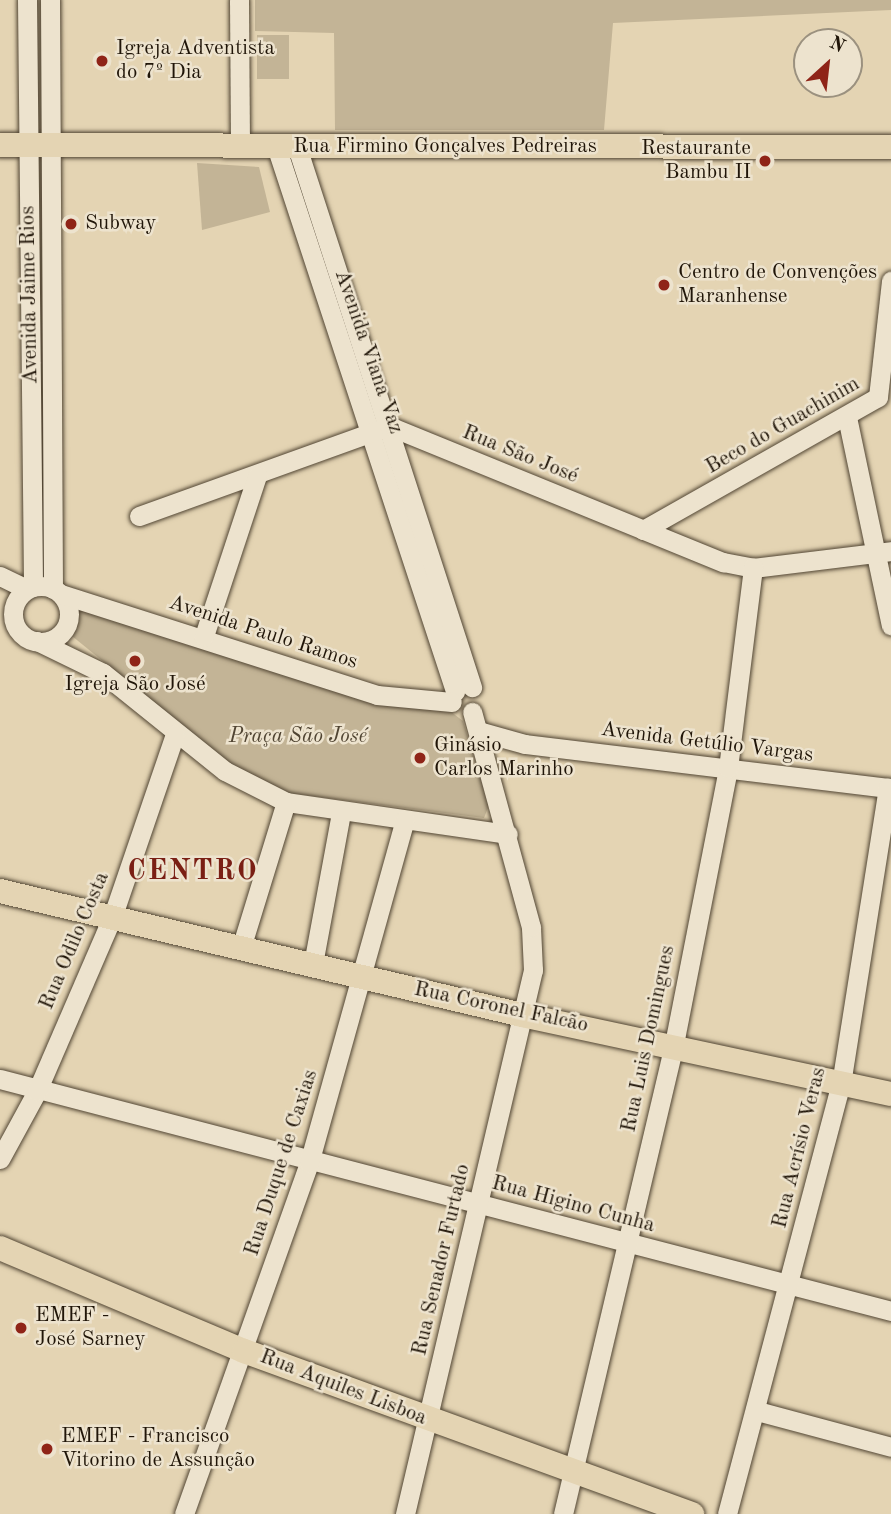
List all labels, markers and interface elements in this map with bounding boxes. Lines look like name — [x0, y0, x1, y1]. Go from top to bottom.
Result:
north arrow — [793, 28, 863, 98]
text: N — [826, 34, 848, 57]
place label: Igreja Adventista do 7º Dia — [116, 36, 275, 86]
marker: Igreja Adventista do 7º Dia — [94, 53, 110, 69]
street label: Rua Firmino Gonçalves Pedreiras — [293, 134, 597, 160]
place label: Restaurante Bambu II — [641, 136, 751, 186]
marker: Restaurante Bambu II — [757, 153, 773, 169]
street label: Avenida Jaime Rios — [16, 206, 44, 384]
place label: Subway — [85, 211, 156, 237]
marker: Subway — [63, 216, 79, 232]
place label: Centro de Convenções Maranhense — [678, 260, 877, 310]
street label: Avenida Viana Vaz — [328, 267, 408, 437]
marker: Centro de Convenções Maranhense — [656, 277, 672, 293]
street label: Beco do Guachinim — [702, 372, 864, 480]
street label: Rua São José — [458, 420, 582, 490]
street label: Avenida Paulo Ramos — [165, 591, 361, 675]
marker: Igreja São José — [127, 653, 143, 669]
place label: Igreja São José — [64, 672, 206, 698]
street label: Avenida Getúlio Vargas — [599, 717, 815, 769]
park label: Praça São José — [229, 724, 367, 750]
place label: Ginásio Carlos Marinho — [434, 733, 574, 783]
marker: Ginásio Carlos Marinho — [412, 750, 428, 766]
district label: CENTRO — [128, 855, 258, 889]
street label: Rua Odilo Costa — [35, 868, 115, 1014]
street label: Rua Luis Domingues — [617, 943, 681, 1135]
street label: Rua Coronel Falcão — [412, 977, 590, 1039]
street label: Rua Acrísio Veras — [768, 1065, 832, 1231]
street label: Rua Duque de Caxias — [240, 1067, 324, 1259]
street label: Rua Senador Furtado — [408, 1162, 476, 1358]
street label: Rua Higino Cunha — [489, 1171, 657, 1239]
place label: EMEF - José Sarney — [35, 1303, 146, 1353]
marker: EMEF - José Sarney — [13, 1320, 29, 1336]
street label: Rua Aquiles Lisboa — [256, 1345, 430, 1431]
place label: EMEF - Francisco Vitorino de Assunção — [61, 1424, 255, 1474]
marker: EMEF - Francisco Vitorino de Assunção — [39, 1441, 55, 1457]

